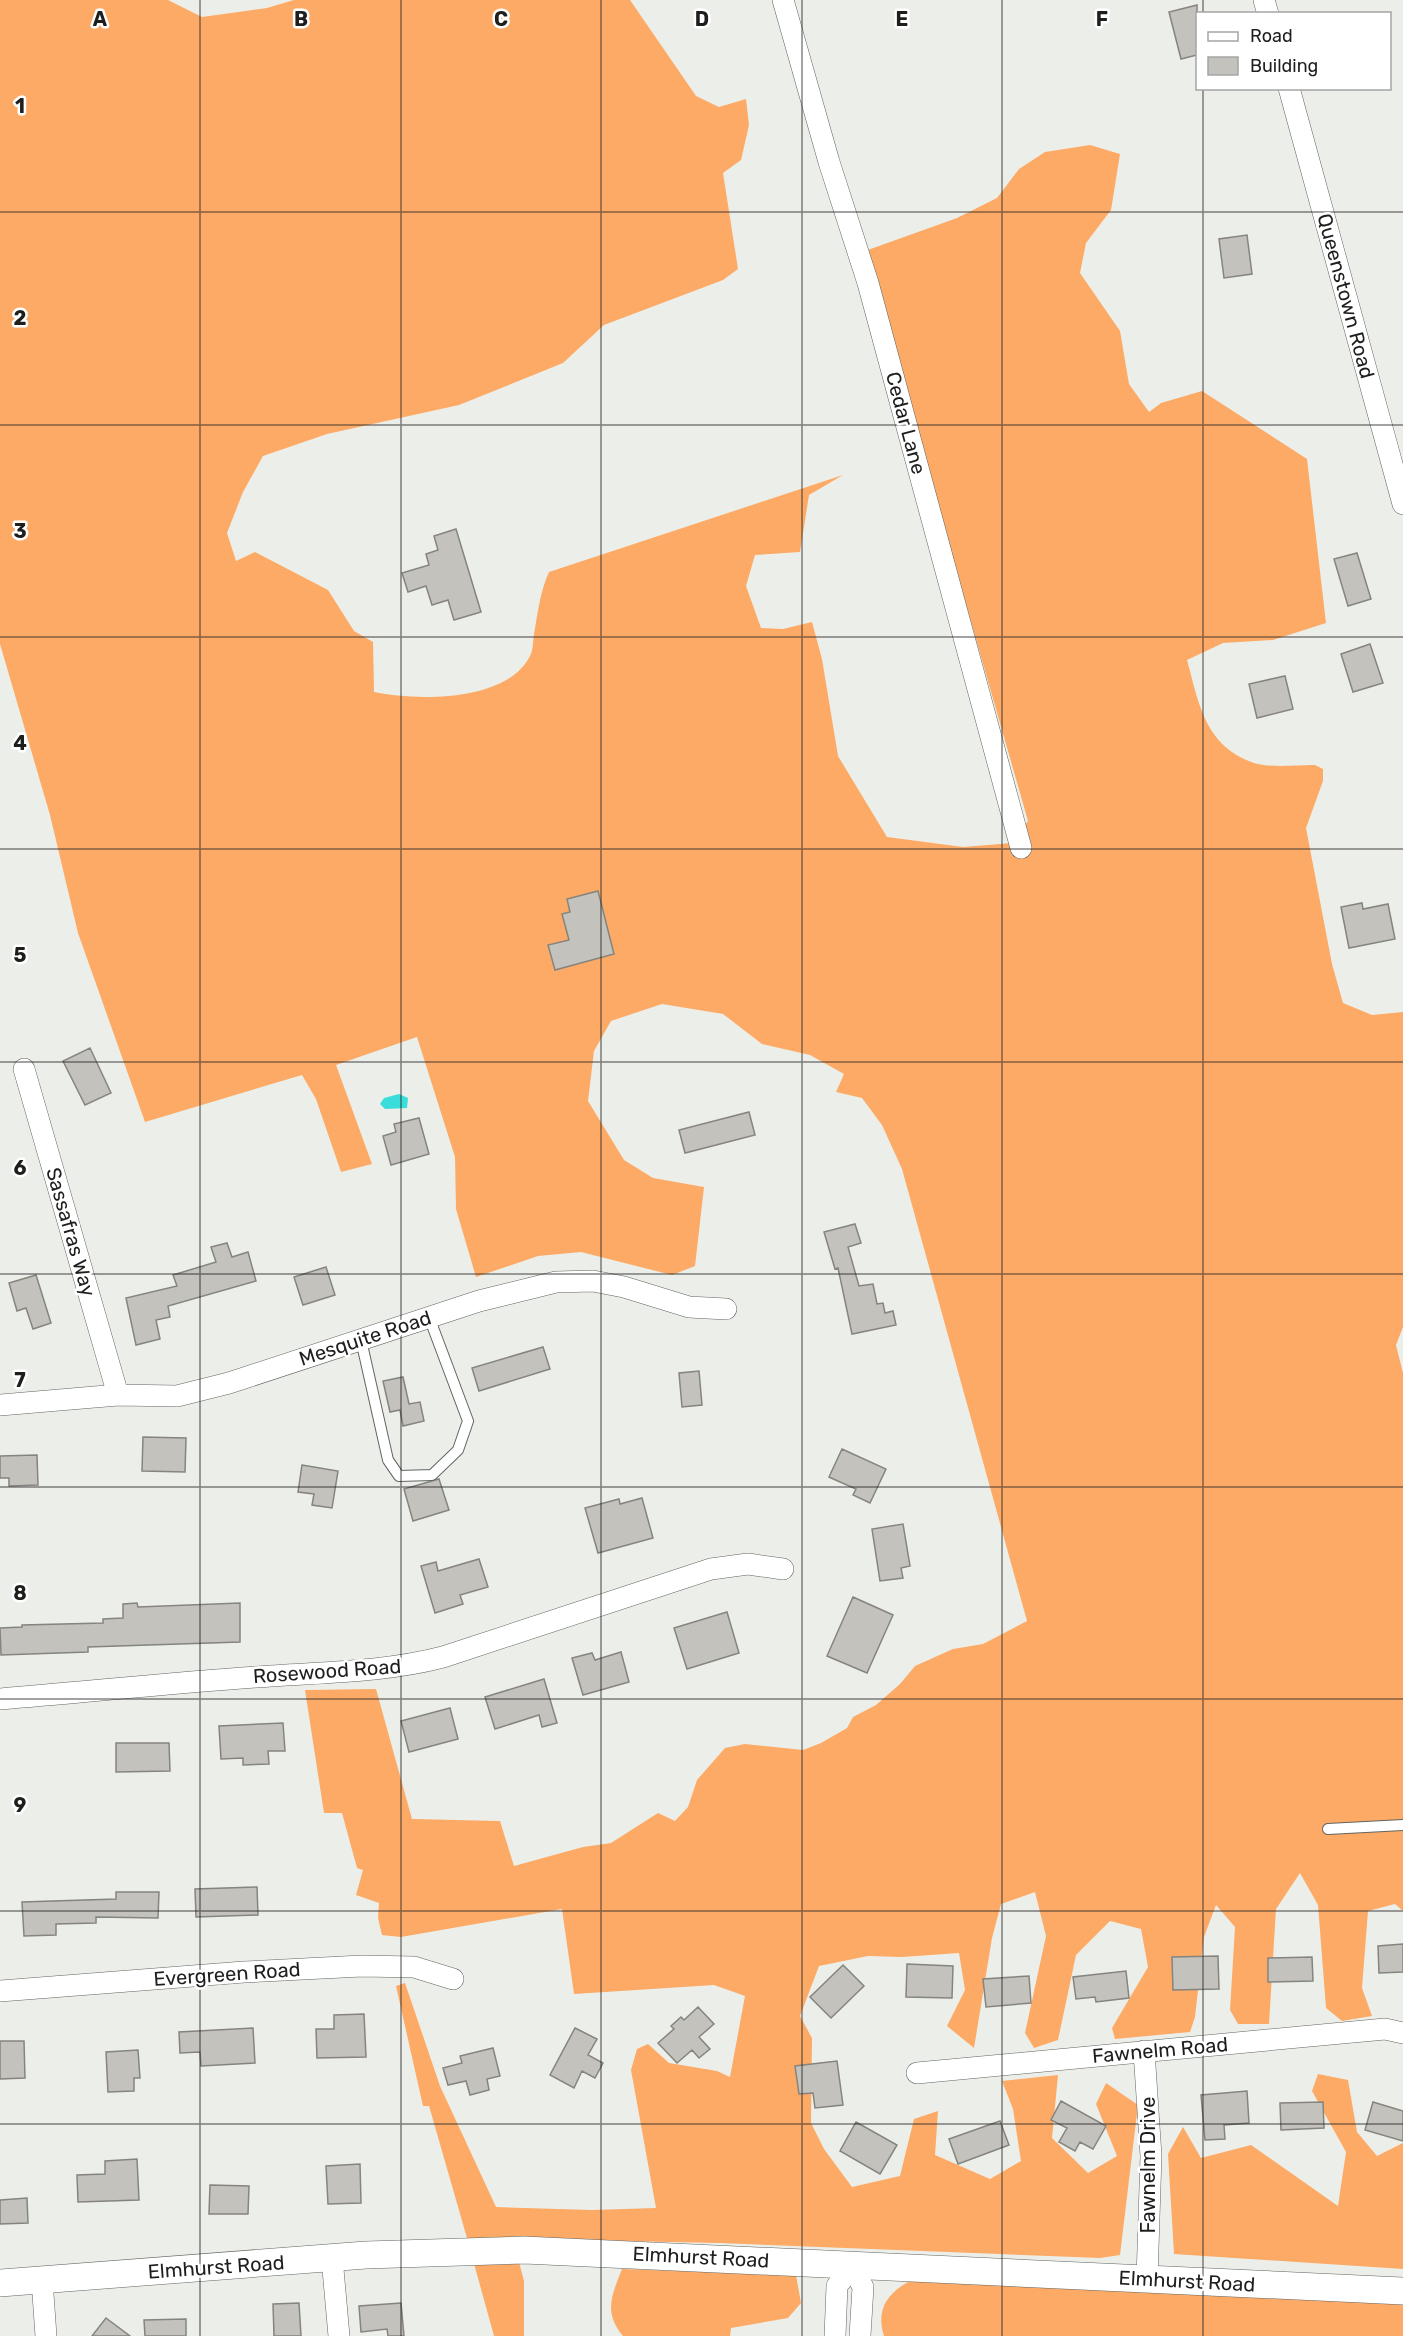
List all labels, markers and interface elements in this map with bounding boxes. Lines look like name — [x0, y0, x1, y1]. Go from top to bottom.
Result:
text: A — [93, 7, 108, 31]
text: B — [294, 7, 308, 31]
text: C — [494, 7, 508, 31]
text: D — [695, 7, 709, 31]
text: E — [896, 7, 908, 31]
text: F — [1096, 7, 1108, 31]
legend — [1196, 12, 1391, 90]
text: Road — [1250, 25, 1293, 47]
text: Building — [1250, 55, 1318, 77]
text: 1 — [15, 94, 25, 118]
street label: Queenstown Road — [1312, 211, 1380, 381]
text: 2 — [14, 306, 27, 330]
street label: Cedar Lane — [881, 369, 931, 477]
text: 3 — [13, 519, 27, 543]
text: 4 — [13, 731, 27, 755]
text: 5 — [14, 943, 27, 967]
text: 6 — [13, 1156, 27, 1180]
street label: Sassafras Way — [41, 1165, 101, 1299]
street label: Mesquite Road — [296, 1305, 434, 1371]
text: 7 — [14, 1368, 26, 1392]
text: 8 — [13, 1581, 27, 1605]
street label: Rosewood Road — [252, 1654, 402, 1688]
text: 9 — [14, 1793, 27, 1817]
street label: Evergreen Road — [153, 1957, 301, 1991]
street label: Fawnelm Road — [1091, 2032, 1229, 2068]
street label: Fawnelm Drive — [1136, 2096, 1160, 2234]
street label: Elmhurst Road — [632, 2241, 770, 2273]
street label: Elmhurst Road — [147, 2250, 285, 2284]
street label: Elmhurst Road — [1118, 2265, 1256, 2297]

